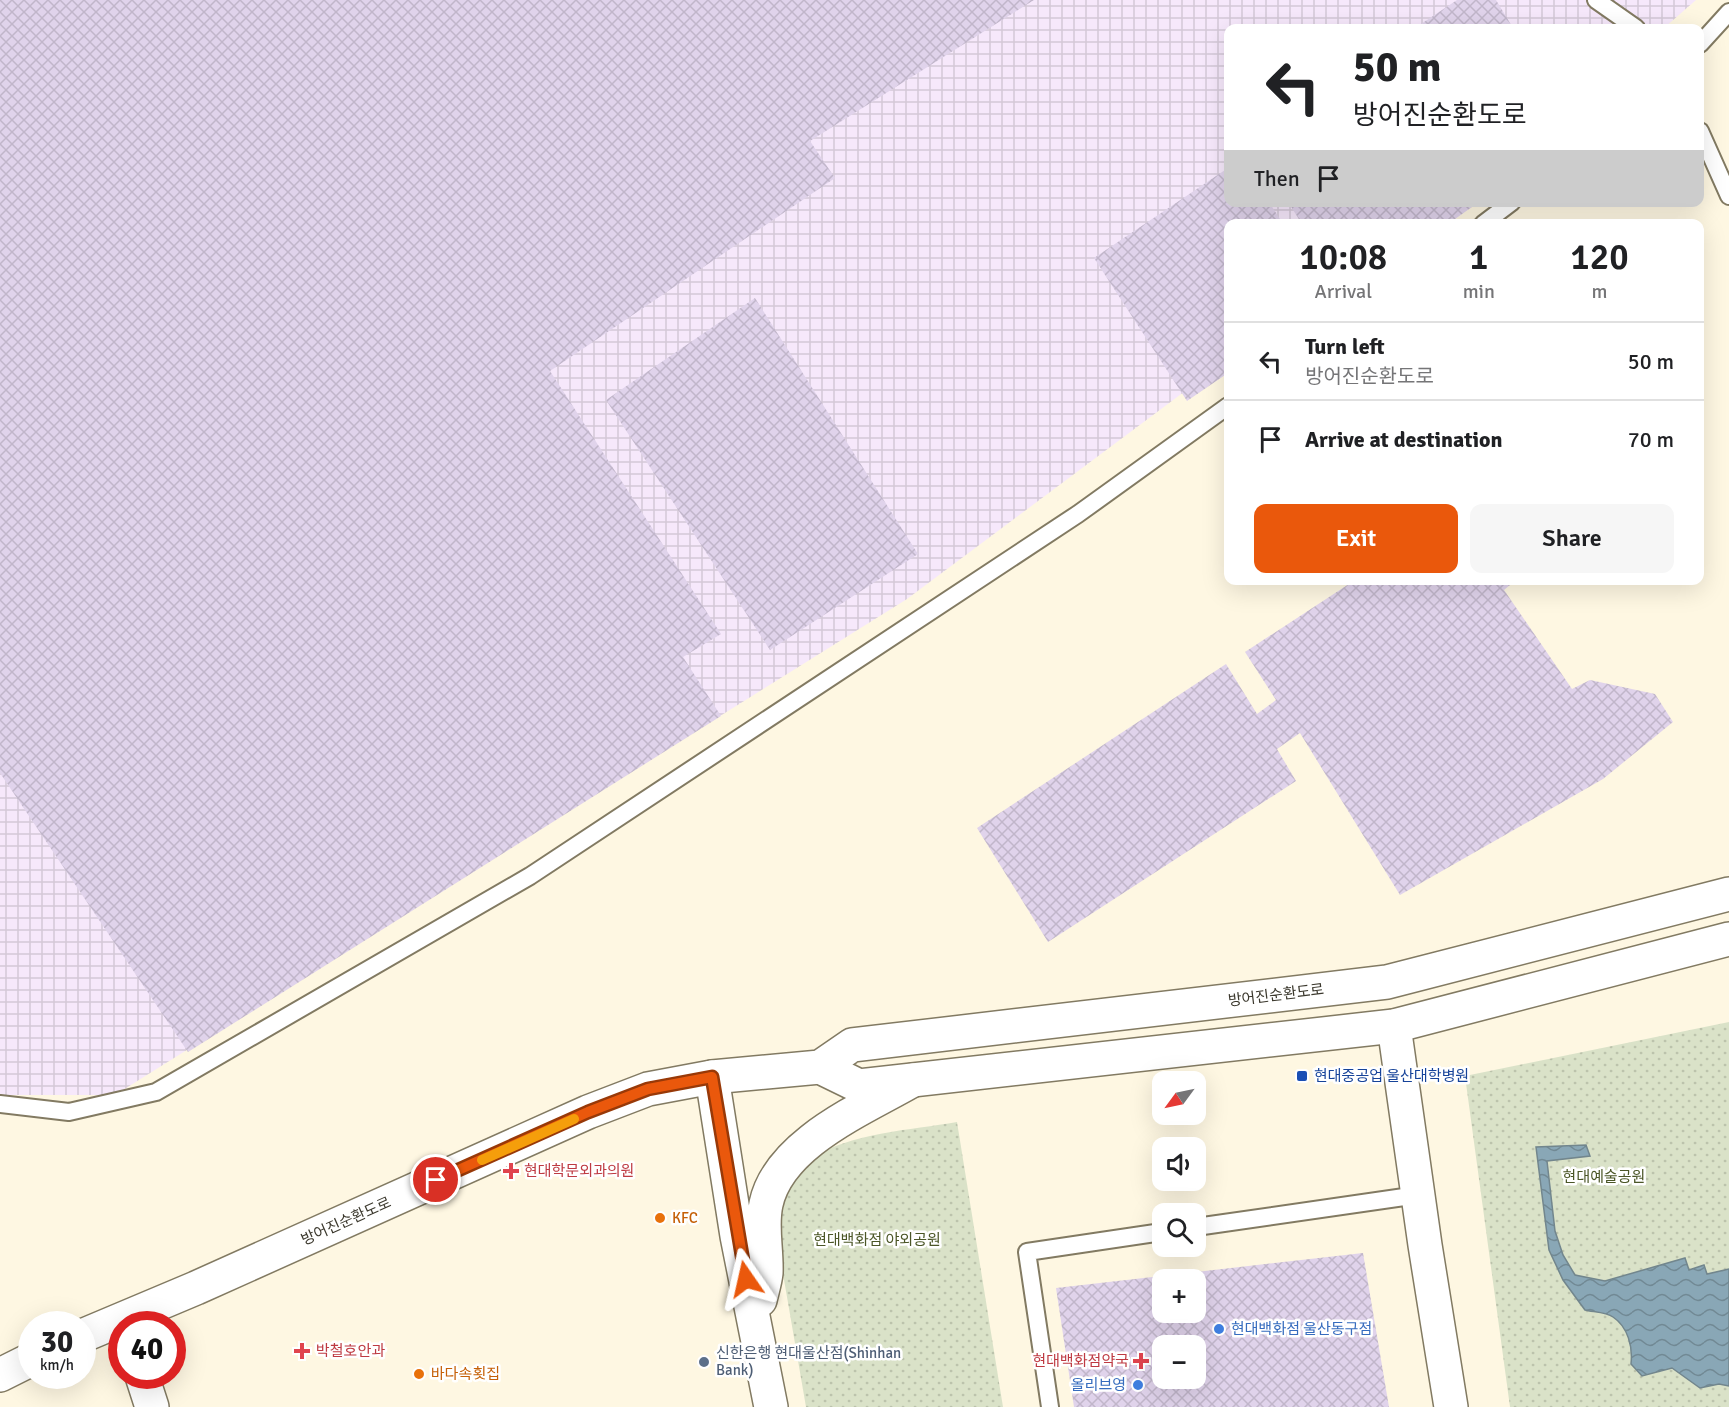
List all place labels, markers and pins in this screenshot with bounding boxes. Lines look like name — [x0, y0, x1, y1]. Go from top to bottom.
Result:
place label: 현대중공업 울산대학병원 — [1314, 1067, 1469, 1085]
marker: 현대중공업 울산대학병원 — [1295, 1069, 1309, 1083]
pin — [410, 1154, 461, 1205]
marker: 현대학문외과의원 — [502, 1162, 520, 1180]
place label: 현대학문외과의원 — [524, 1162, 634, 1180]
place label: KFC — [672, 1209, 698, 1227]
marker: KFC — [653, 1211, 667, 1225]
place label: 현대백화점 울산동구점 — [1231, 1320, 1372, 1338]
marker: 현대백화점 울산동구점 — [1212, 1322, 1226, 1336]
marker: 박철호안과 — [293, 1342, 311, 1360]
place label: 박철호안과 — [316, 1342, 385, 1360]
place label: 신한은행 현대울산점(Shinhan Bank) — [716, 1344, 901, 1379]
place label: 현대백화점약국 — [1032, 1352, 1129, 1370]
marker: 현대백화점약국 — [1134, 1354, 1148, 1368]
marker: 신한은행 현대울산점(Shinhan Bank) — [697, 1355, 711, 1369]
place label: 바다속횟집 — [431, 1365, 500, 1383]
marker: 바다속횟집 — [412, 1367, 426, 1381]
place label: 올리브영 — [1071, 1376, 1126, 1394]
marker: 올리브영 — [1131, 1378, 1145, 1392]

